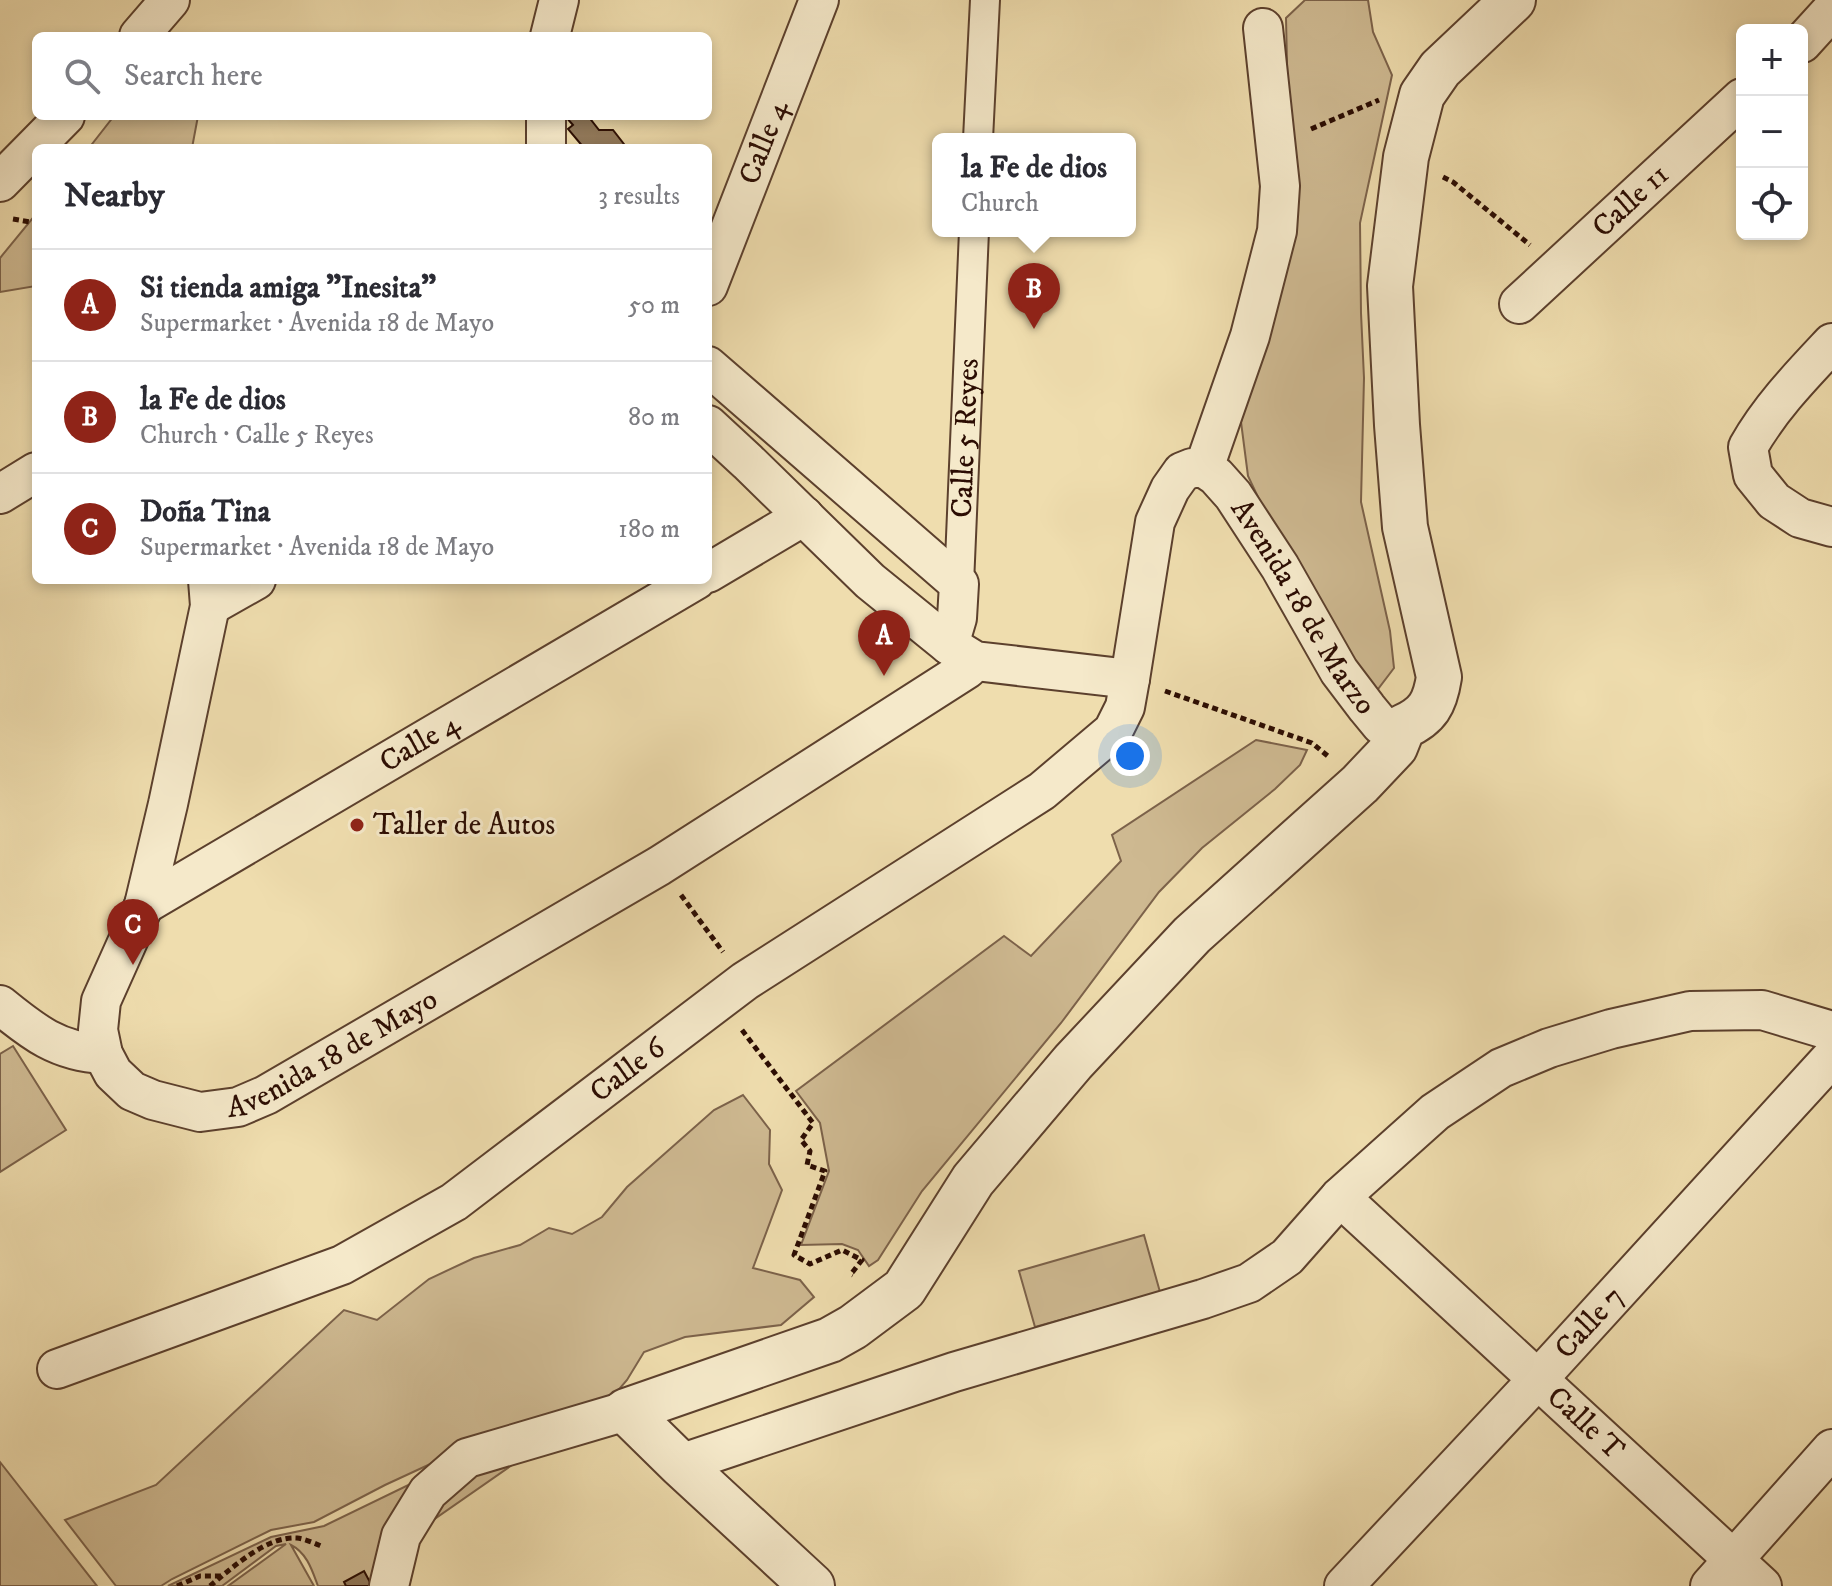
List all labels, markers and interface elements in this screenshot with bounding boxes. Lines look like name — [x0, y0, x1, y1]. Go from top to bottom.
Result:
map controls — [1736, 24, 1808, 240]
button: + — [1736, 24, 1808, 96]
search box — [32, 32, 712, 120]
icon: search — [60, 54, 104, 98]
text: Search here — [124, 58, 263, 95]
street label: Calle 4 — [731, 95, 797, 190]
button: − — [1736, 96, 1808, 168]
popup — [932, 133, 1136, 237]
text: la Fe de dios — [961, 150, 1107, 187]
street label: Calle 11 — [1584, 156, 1677, 246]
button: locate — [1736, 168, 1808, 240]
text: Nearby — [64, 175, 165, 217]
text: 3 results — [598, 180, 680, 213]
text: Church — [961, 187, 1039, 220]
pin: B — [1008, 263, 1060, 329]
text: Si tienda amiga "Inesita" — [140, 270, 436, 307]
text: A — [82, 289, 98, 322]
text: 50 m — [628, 289, 680, 322]
text: Supermarket · Avenida 18 de Mayo — [140, 307, 494, 340]
street label: Calle 5 Reyes — [943, 358, 987, 519]
text: la Fe de dios — [140, 382, 286, 419]
text: B — [82, 401, 98, 434]
text: 80 m — [628, 401, 680, 434]
text: Church · Calle 5 Reyes — [140, 419, 374, 452]
street label: Avenida 18 de Marzo — [1222, 492, 1384, 722]
text: Doña Tina — [140, 494, 271, 531]
text: C — [81, 513, 99, 546]
text: 180 m — [618, 513, 680, 546]
text: Supermarket · Avenida 18 de Mayo — [140, 531, 494, 564]
pin: A — [858, 610, 910, 676]
street label: Calle 4 — [373, 704, 467, 781]
your location — [1110, 736, 1150, 776]
place label: Taller de Autos — [373, 807, 555, 844]
marker: Taller de Autos — [348, 816, 366, 834]
pin: C — [107, 899, 159, 965]
street label: Avenida 18 de Mayo — [225, 981, 444, 1127]
street label: Calle 6 — [583, 1029, 674, 1111]
street label: Calle 7 — [1547, 1279, 1632, 1367]
street label: Calle T — [1539, 1379, 1632, 1468]

